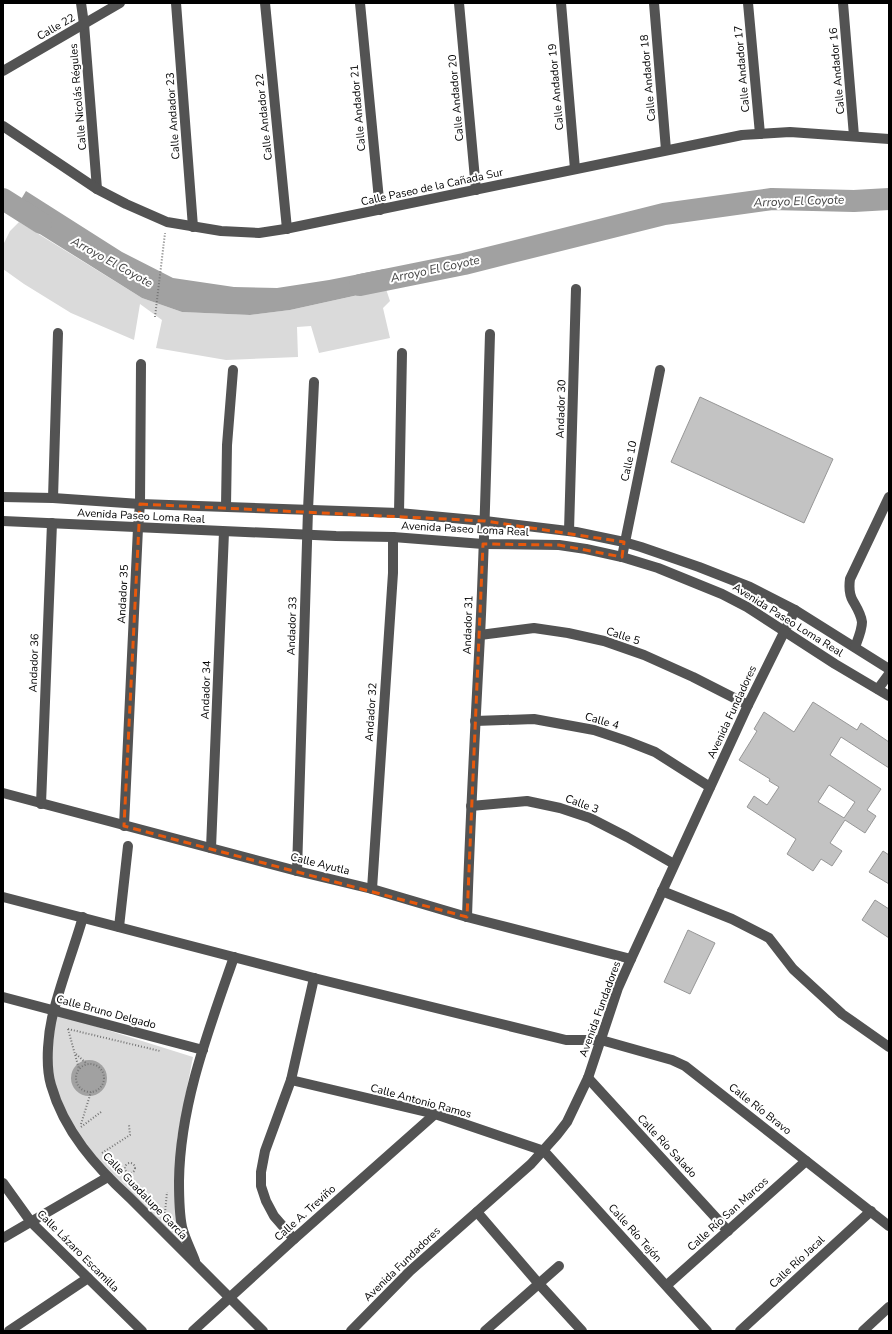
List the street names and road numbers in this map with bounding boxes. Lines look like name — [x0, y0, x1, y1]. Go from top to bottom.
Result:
street label: Calle 22 — [34, 10, 78, 44]
street label: Calle Andador 17 — [731, 25, 753, 113]
street label: Calle Andador 16 — [826, 27, 848, 115]
street label: Calle Andador 18 — [637, 34, 659, 122]
street label: Calle Nicolás Régules — [66, 43, 90, 151]
street label: Calle Andador 19 — [545, 43, 567, 131]
street label: Calle Andador 20 — [445, 54, 467, 142]
street label: Calle Andador 21 — [347, 64, 369, 152]
street label: Calle Andador 23 — [162, 72, 184, 160]
street label: Calle Andador 22 — [252, 73, 276, 161]
street label: Calle Paseo de la Cañada Sur — [360, 165, 504, 209]
street label: Andador 30 — [552, 379, 570, 439]
street label: Calle 10 — [617, 439, 641, 483]
street label: Avenida Paseo Loma Real — [77, 505, 206, 527]
street label: Avenida Paseo Loma Real — [401, 518, 530, 540]
street label: Andador 35 — [114, 564, 132, 624]
street label: Avenida Paseo Loma Real — [730, 580, 847, 661]
street label: Andador 31 — [459, 595, 477, 655]
street label: Andador 33 — [283, 596, 301, 656]
street label: Calle 5 — [604, 623, 642, 649]
street label: Andador 36 — [25, 633, 43, 693]
street label: Andador 34 — [197, 660, 215, 720]
street label: Avenida Fundadores — [704, 663, 760, 761]
street label: Andador 32 — [361, 682, 381, 742]
street label: Calle 4 — [583, 709, 621, 733]
street label: Calle 3 — [563, 791, 601, 817]
street label: Calle Ayutla — [289, 849, 351, 879]
street label: Avenida Fundadores — [576, 959, 624, 1059]
street label: Calle Bruno Delgado — [54, 991, 158, 1033]
street label: Calle Antonio Ramos — [369, 1080, 473, 1122]
street label: Calle Río Bravo — [725, 1080, 795, 1138]
street label: Calle Río Salado — [634, 1111, 700, 1181]
street label: Calle Guadalupe García — [99, 1149, 191, 1243]
street label: Calle Río San Marcos — [684, 1174, 772, 1254]
street label: Calle A. Treviño — [271, 1181, 339, 1245]
street label: Calle Río Tejón — [605, 1201, 665, 1265]
street label: Calle Lázaro Escamilla — [34, 1207, 122, 1295]
street label: Avenida Fundadores — [360, 1223, 444, 1305]
street label: Calle Río Jacal — [766, 1232, 828, 1292]

